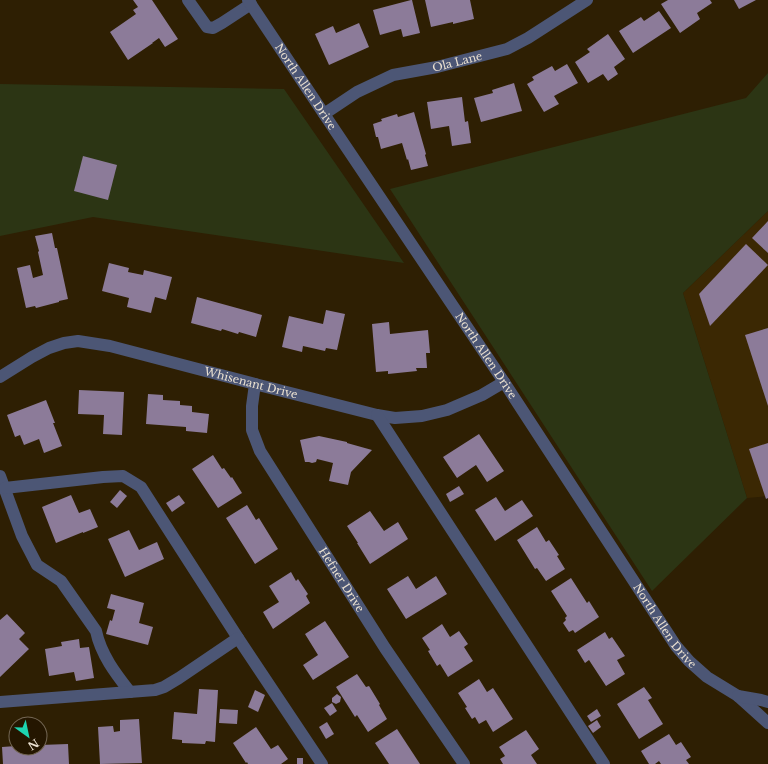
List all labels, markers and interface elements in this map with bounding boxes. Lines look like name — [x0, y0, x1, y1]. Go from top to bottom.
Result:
street label: North Allen Drive — [272, 41, 339, 132]
street label: Ola Lane — [431, 49, 484, 75]
street label: North Allen Drive — [452, 310, 520, 401]
street label: Whisenant Drive — [202, 364, 299, 402]
street label: Hefner Drive — [316, 545, 367, 615]
street label: North Allen Drive — [630, 581, 699, 671]
north arrow — [8, 716, 48, 756]
text: N — [25, 736, 42, 753]

